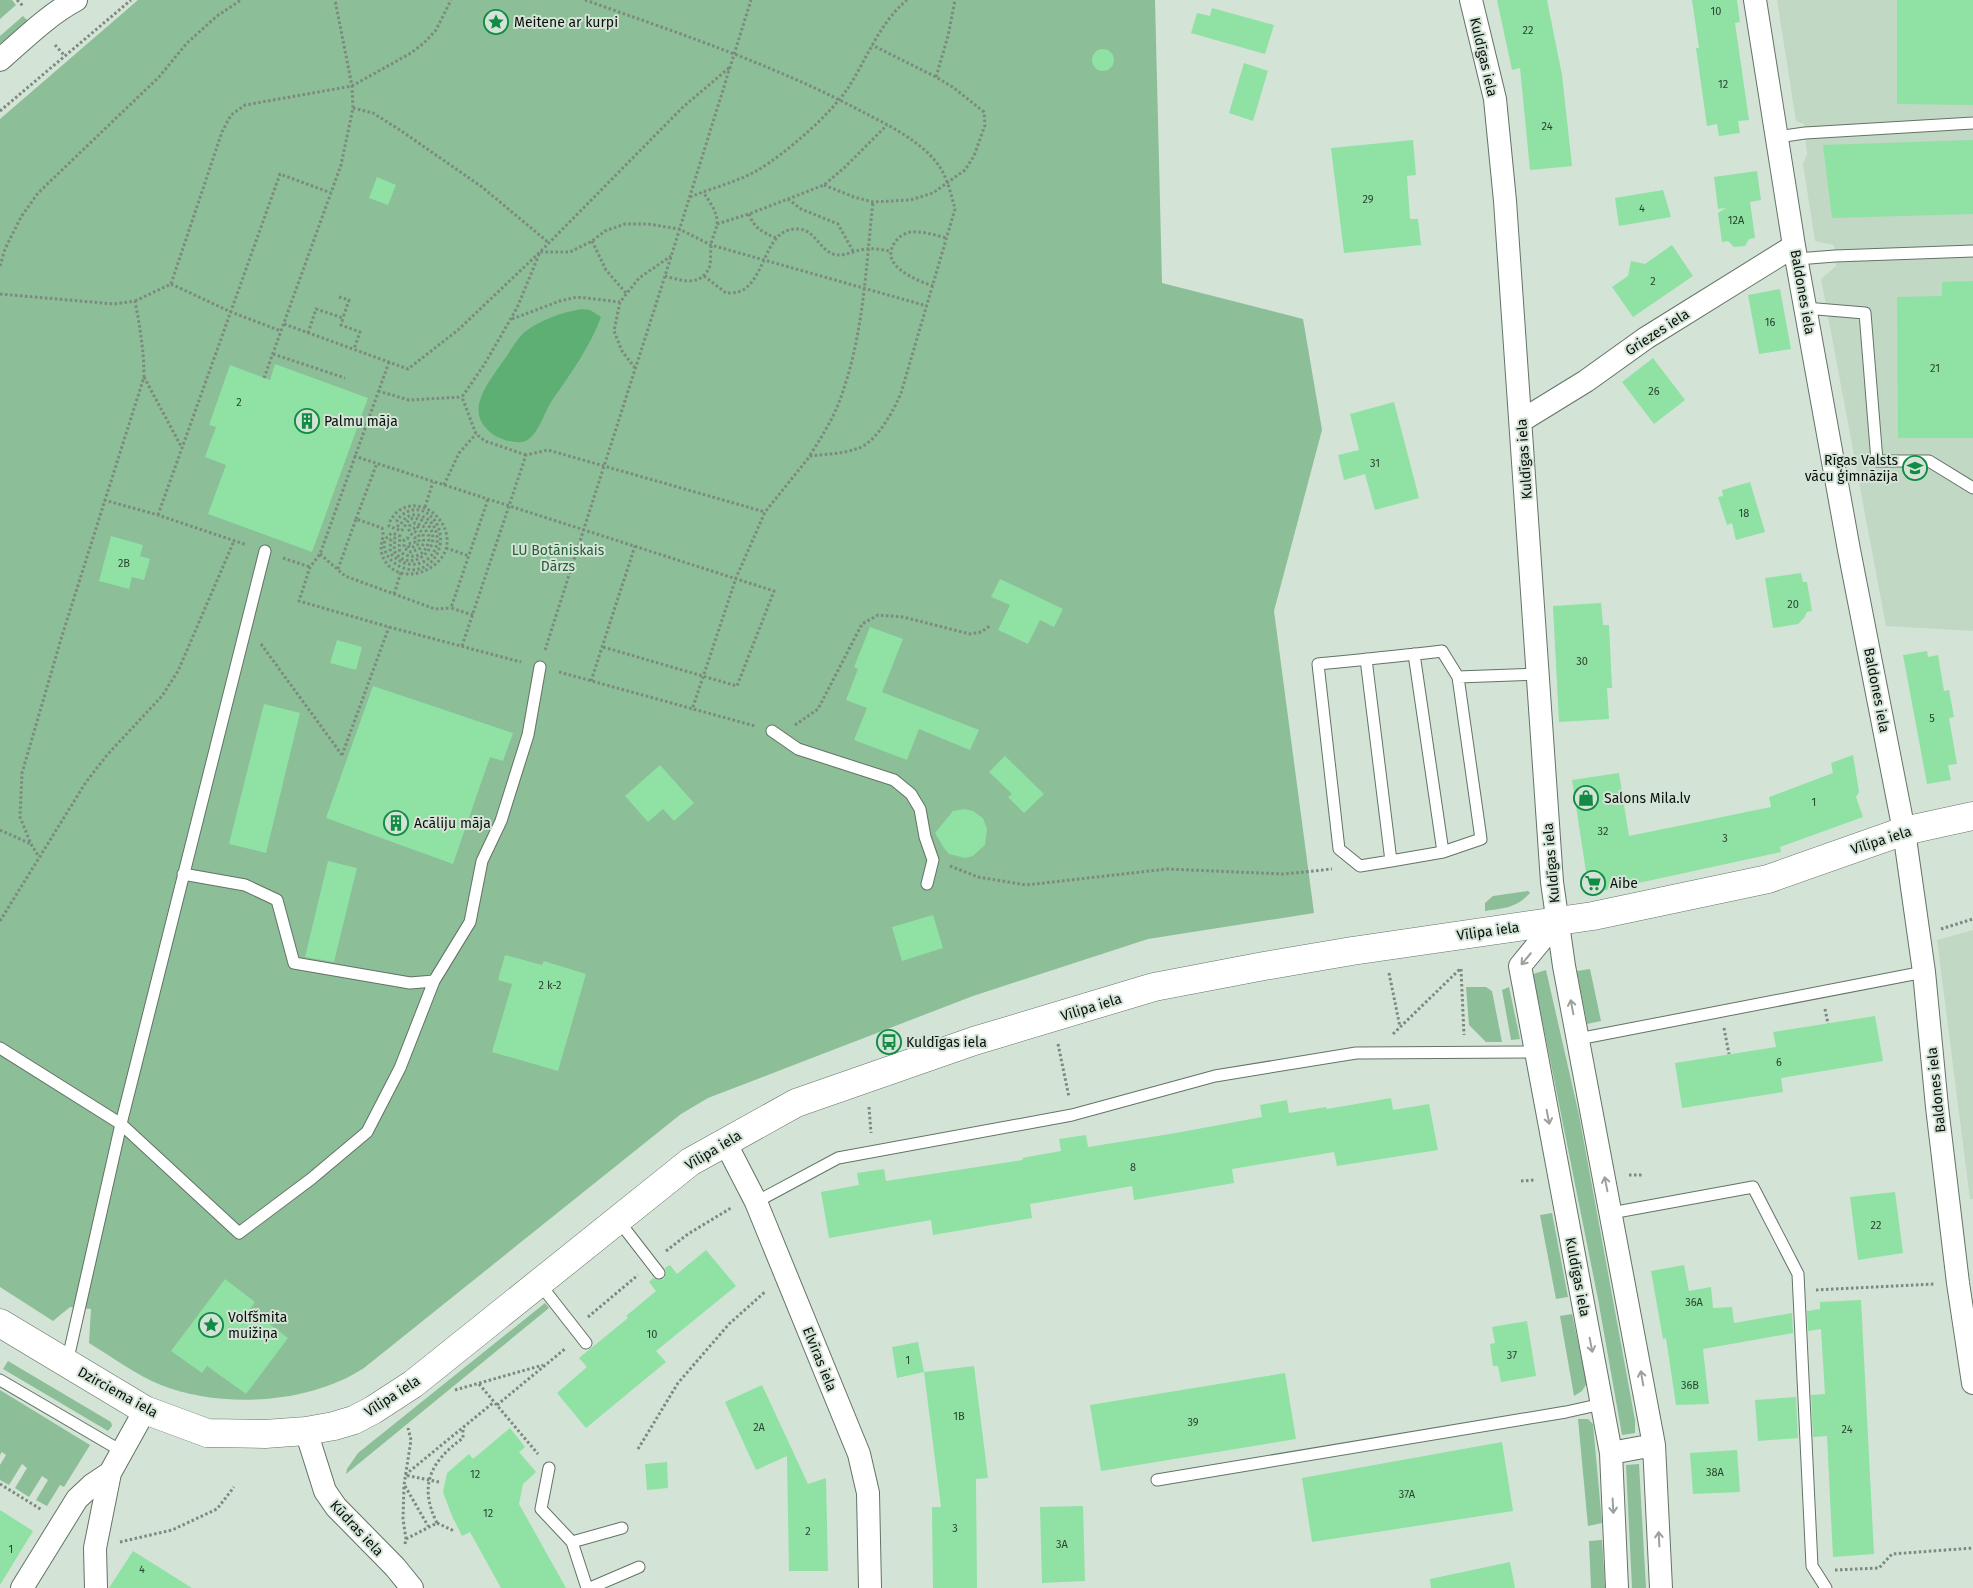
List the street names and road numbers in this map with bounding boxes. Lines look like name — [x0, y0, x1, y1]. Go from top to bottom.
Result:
street label: Kuldīgas iela — [1466, 16, 1501, 98]
street label: Baldones iela — [1787, 248, 1818, 336]
street label: Griezes iela — [1622, 305, 1692, 359]
street label: Kuldīgas iela — [1513, 418, 1536, 500]
street label: Baldones iela — [1860, 646, 1893, 734]
street label: Kuldīgas iela — [1540, 822, 1563, 904]
street label: Vīlipa iela — [1849, 823, 1914, 858]
street label: Vīlipa iela — [1456, 919, 1520, 944]
street label: Vīlipa iela — [1059, 990, 1124, 1025]
street label: Baldones iela — [1924, 1046, 1949, 1134]
street label: Vīlipa iela — [682, 1127, 745, 1174]
street label: Kuldīgas iela — [1561, 1236, 1594, 1318]
street label: Elvīras iela — [799, 1324, 840, 1394]
street label: Dzirciema iela — [75, 1363, 161, 1421]
street label: Vīlipa iela — [361, 1372, 423, 1421]
street label: Kūdras iela — [326, 1497, 387, 1560]

